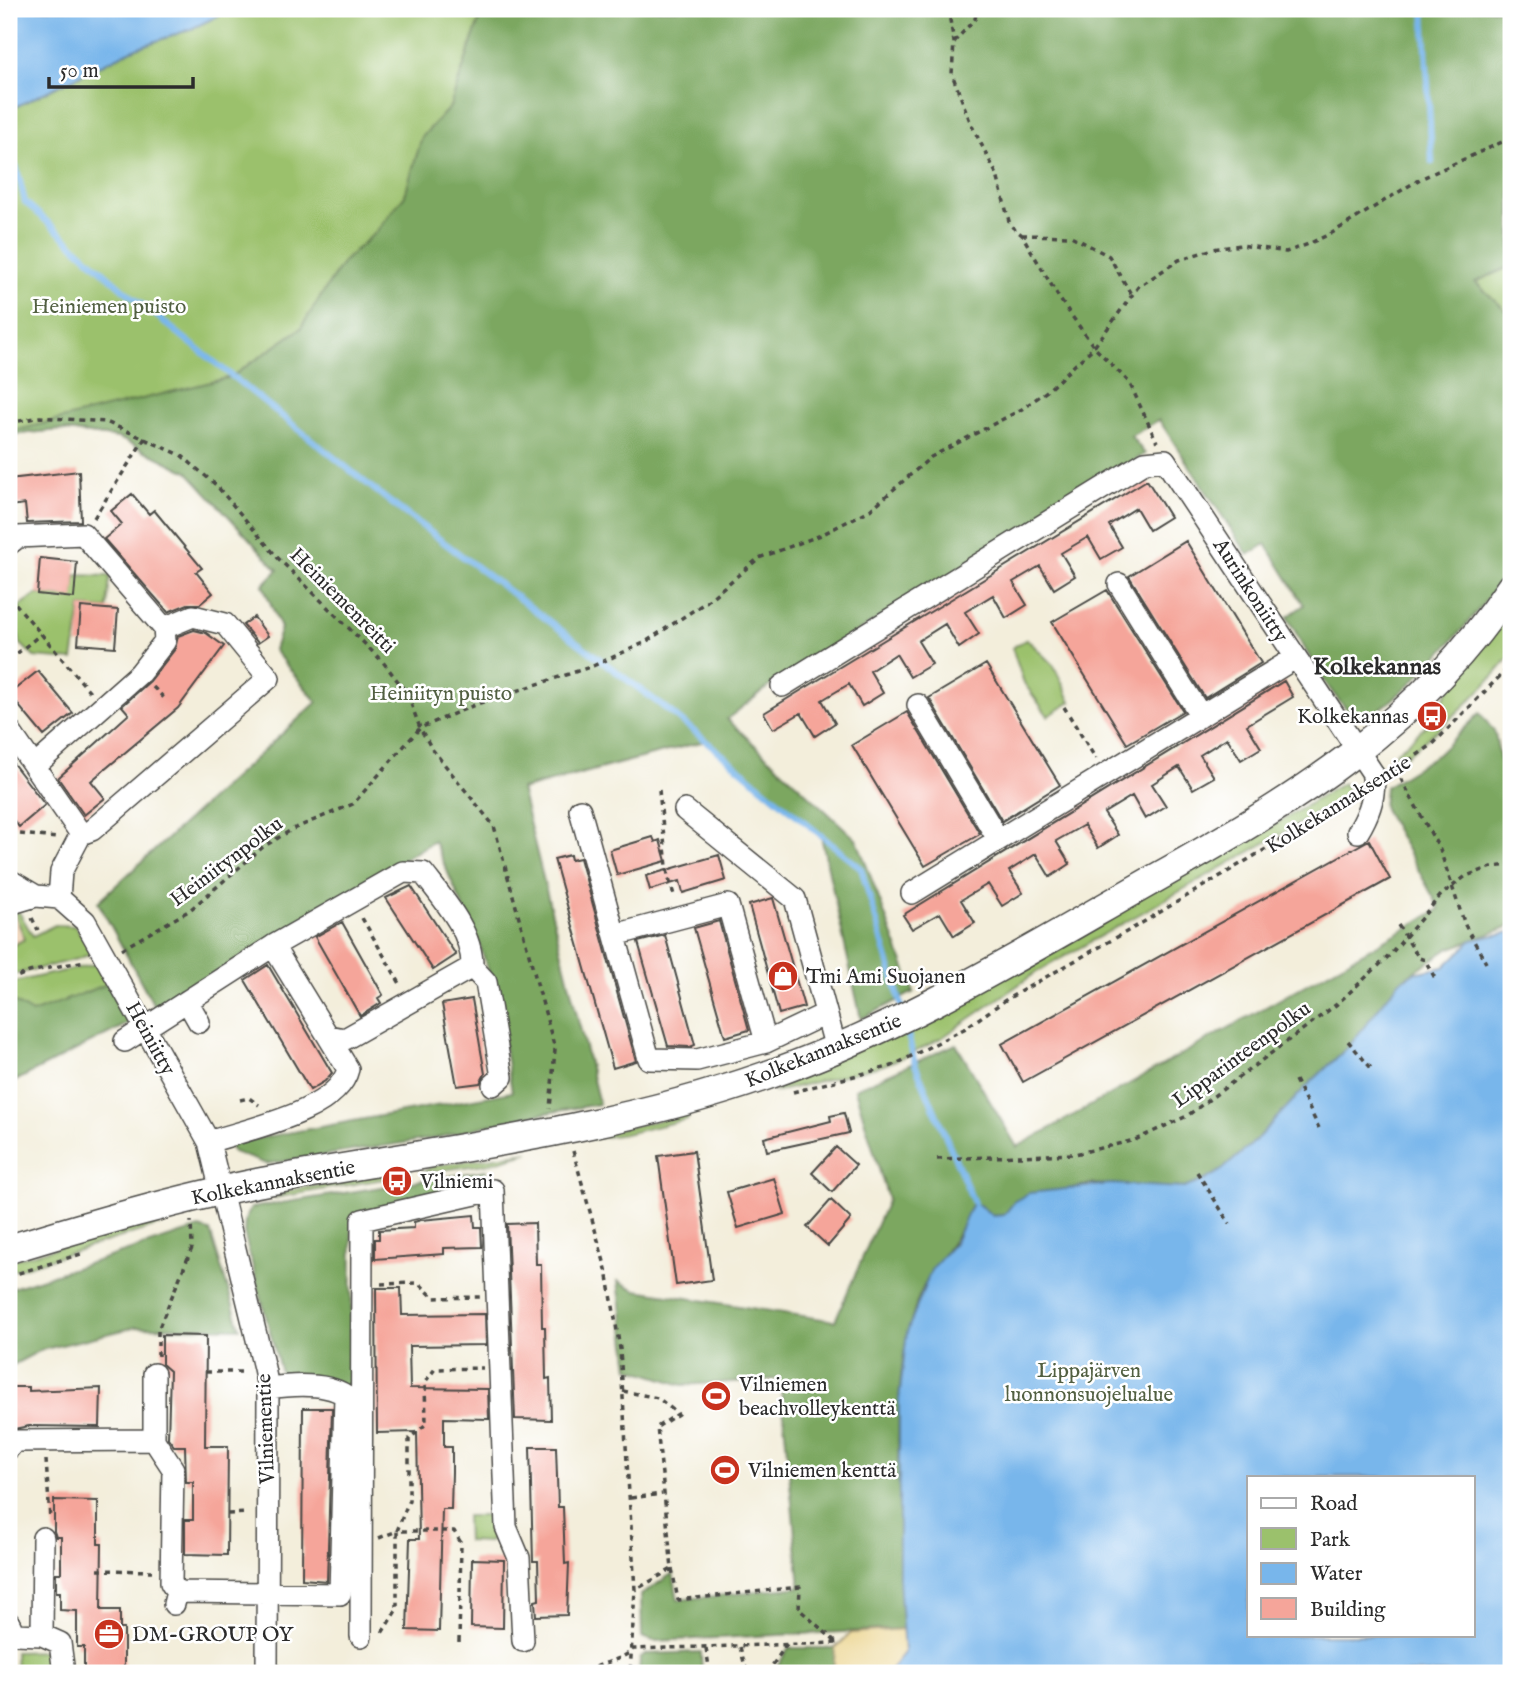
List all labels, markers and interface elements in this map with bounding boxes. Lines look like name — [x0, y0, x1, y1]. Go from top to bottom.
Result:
scale bar — [49, 46, 192, 90]
text: 50 m — [60, 58, 99, 85]
park label: Heiniemen puisto — [32, 294, 186, 321]
street label: Aurinkoniitty — [1205, 533, 1294, 649]
street label: Heiniemenreitti — [283, 542, 401, 660]
district label: Kolkekannas — [1313, 652, 1442, 683]
park label: Heiniityn puisto — [370, 681, 512, 708]
bus stop icon: Kolkekannas — [1415, 699, 1449, 733]
place label: Kolkekannas — [1297, 704, 1409, 731]
street label: Kolkekannaksentie — [1261, 750, 1417, 861]
street label: Heiniitynpolku — [165, 811, 289, 913]
shop icon: Tmi Ami Suojanen — [766, 959, 800, 993]
place label: Tmi Ami Suojanen — [806, 964, 966, 991]
street label: Lipparinteenpolku — [1167, 996, 1317, 1115]
street label: Heiniitty — [118, 997, 181, 1081]
street label: Kolkekannaksentie — [741, 1008, 906, 1095]
street label: Kolkekannaksentie — [189, 1154, 358, 1213]
bus stop icon: Vilniemi — [380, 1164, 414, 1198]
place label: Vilniemi — [419, 1169, 493, 1196]
park label: Lippajärven luonnonsuojelualue — [1005, 1358, 1174, 1409]
place label: Vilniemen beachvolleykenttä — [738, 1372, 897, 1423]
street label: Vilniementie — [251, 1373, 282, 1486]
sports icon: Vilniemen beachvolleykenttä — [699, 1379, 733, 1413]
sports icon: Vilniemen kenttä — [708, 1453, 742, 1487]
place label: Vilniemen kenttä — [747, 1458, 897, 1485]
legend — [1247, 1476, 1474, 1636]
text: Road — [1310, 1491, 1358, 1518]
text: Park — [1310, 1527, 1351, 1554]
text: Water — [1310, 1561, 1363, 1588]
text: Building — [1310, 1597, 1386, 1624]
office icon: DM-GROUP OY — [92, 1617, 126, 1651]
place label: DM-GROUP OY — [132, 1622, 295, 1649]

